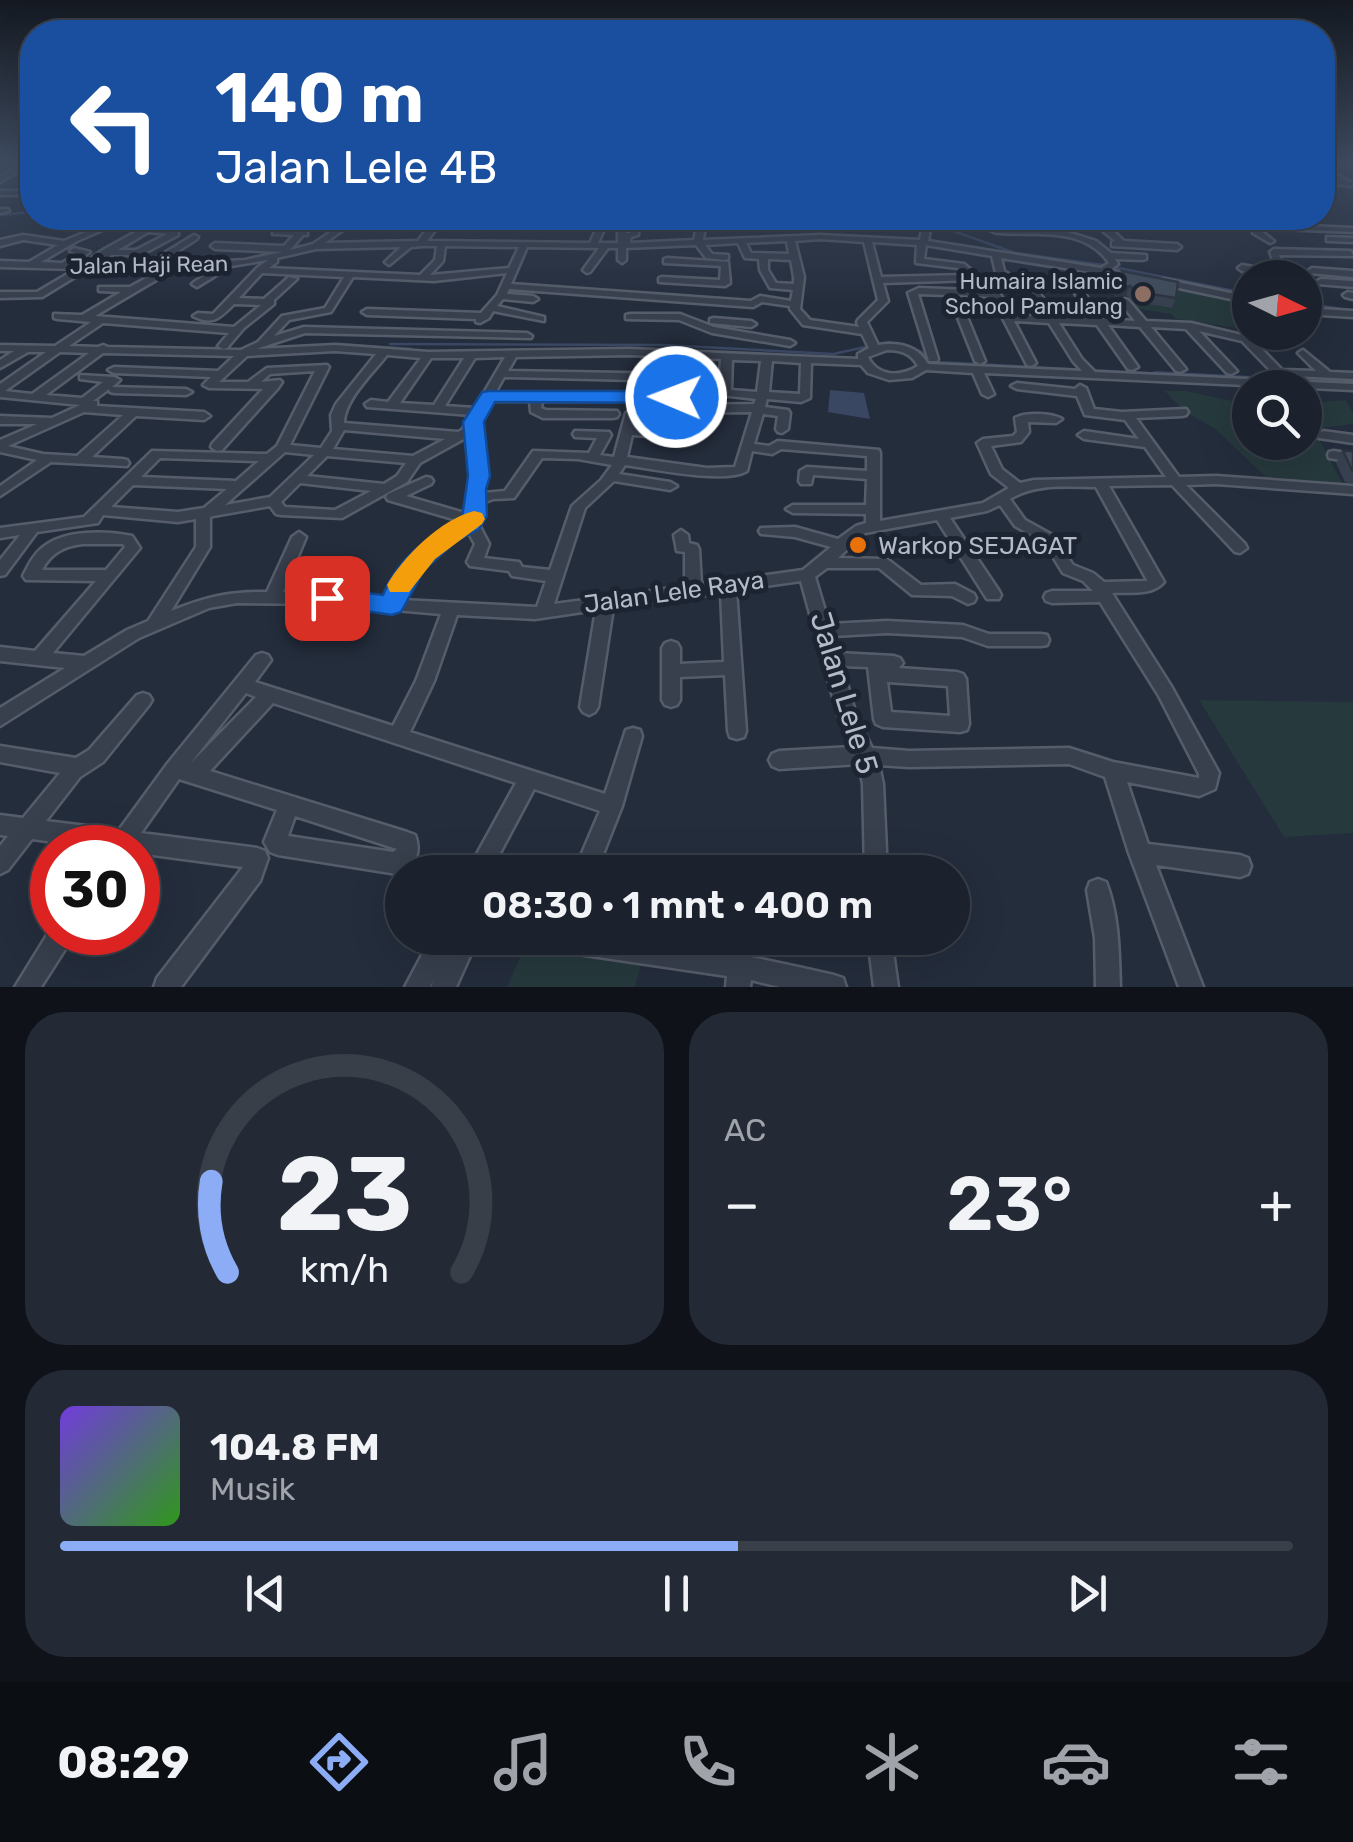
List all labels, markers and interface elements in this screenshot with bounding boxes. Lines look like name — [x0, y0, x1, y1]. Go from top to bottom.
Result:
text: 140 m — [215, 57, 424, 140]
icon: left — [50, 60, 180, 190]
text: Jalan Lele 4B — [215, 141, 497, 194]
street label: Jalan Haji Rean — [69, 250, 229, 280]
north arrow — [1232, 260, 1322, 350]
map controls — [1232, 260, 1322, 460]
place label: Humaira Islamic School Pamulang — [945, 268, 1123, 320]
marker: Humaira Islamic School Pamulang — [1132, 283, 1154, 305]
position arrow — [624, 345, 728, 449]
button: search — [1232, 370, 1322, 460]
place label: Warkop SEJAGAT — [878, 531, 1077, 560]
marker: Warkop SEJAGAT — [847, 534, 869, 556]
pin — [285, 556, 370, 641]
street label: Jalan Lele Raya — [582, 565, 766, 619]
icon: arrive — [300, 571, 355, 626]
street label: Jalan Lele 5 — [802, 608, 886, 778]
speed limit sign: 30 — [30, 825, 160, 955]
text: 08:30 · 1 mnt · 400 m — [482, 882, 873, 928]
text: AC — [724, 1111, 766, 1149]
text: 23 — [276, 1133, 413, 1256]
text: 23° — [946, 1160, 1072, 1249]
text: − — [724, 1172, 760, 1237]
text: + — [1259, 1172, 1293, 1237]
text: km/h — [300, 1249, 389, 1291]
text: 104.8 FM — [210, 1424, 380, 1470]
text: Musik — [210, 1470, 295, 1508]
icon: previous — [238, 1566, 293, 1621]
icon: pause — [649, 1566, 704, 1621]
icon: next — [1060, 1566, 1115, 1621]
icon: directions — [304, 1727, 374, 1797]
icon: music — [488, 1727, 558, 1797]
icon: phone — [673, 1727, 743, 1797]
icon: climate — [857, 1727, 927, 1797]
icon: car — [1041, 1727, 1111, 1797]
icon: filters — [1226, 1727, 1296, 1797]
text: 08:29 — [57, 1736, 190, 1789]

